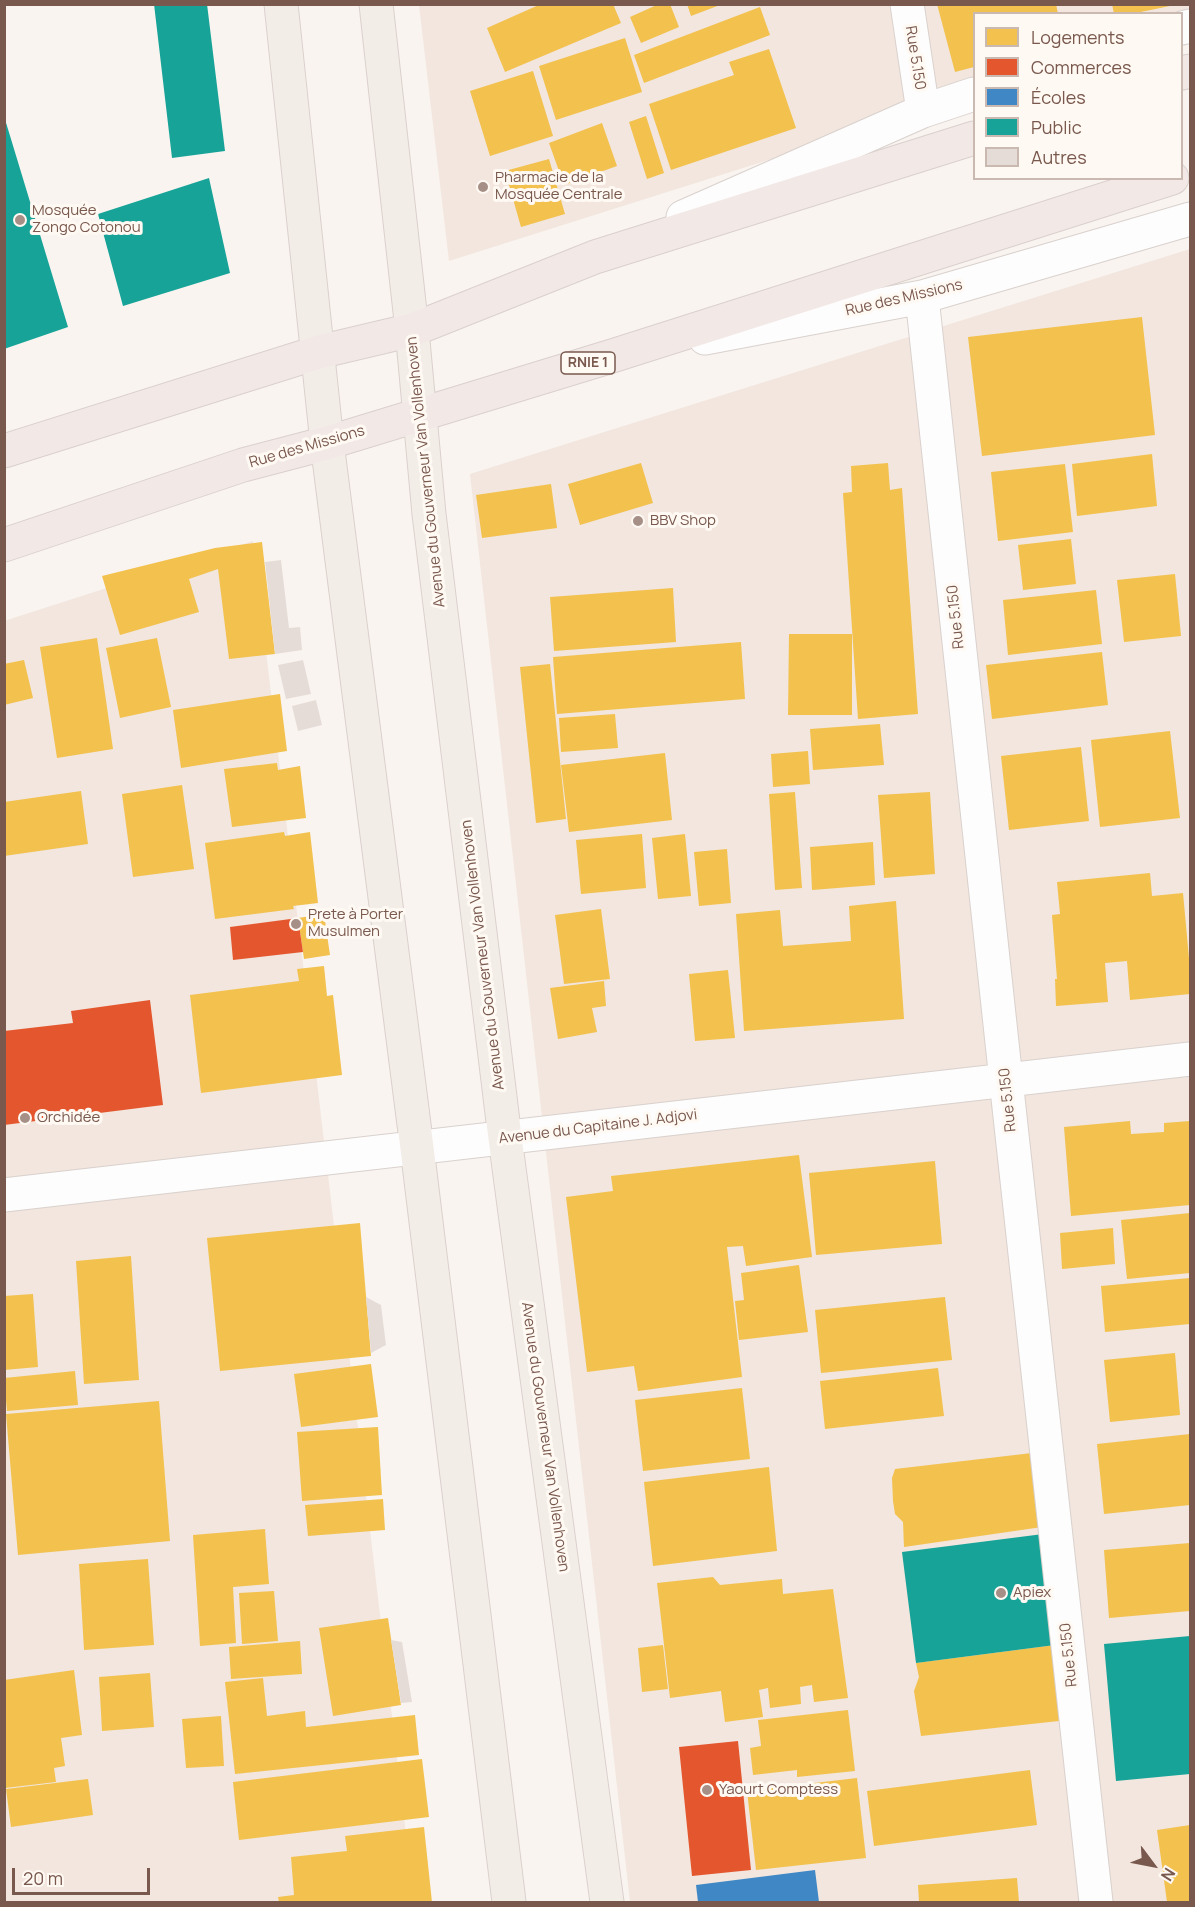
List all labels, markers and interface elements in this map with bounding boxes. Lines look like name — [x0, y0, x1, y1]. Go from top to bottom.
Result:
legend — [973, 12, 1183, 180]
street label: Rue 5.150 — [901, 25, 929, 91]
text: Logements — [1031, 25, 1125, 49]
text: Commerces — [1031, 55, 1132, 79]
text: Écoles — [1031, 85, 1086, 109]
text: Public — [1031, 115, 1082, 139]
text: Autres — [1031, 145, 1087, 169]
place label: Pharmacie de la Mosquée Centrale — [495, 169, 623, 204]
marker: Pharmacie de la Mosquée Centrale — [476, 180, 490, 194]
place label: Mosquée Zongo Cotonou — [32, 202, 141, 237]
marker: Mosquée Zongo Cotonou — [13, 213, 27, 227]
street label: Rue des Missions — [844, 276, 964, 320]
street label: Avenue du Gouverneur Van Vollenhoven — [403, 336, 449, 608]
road number: RNIE 1 — [561, 352, 615, 374]
street label: Rue des Missions — [247, 422, 367, 472]
place label: BBV Shop — [650, 512, 716, 530]
marker: BBV Shop — [631, 514, 645, 528]
street label: Rue 5.150 — [944, 584, 968, 650]
street label: Avenue du Gouverneur Van Vollenhoven — [457, 819, 509, 1091]
place label: Prete à Porter Musulmen — [308, 906, 403, 941]
marker: Prete à Porter Musulmen — [289, 917, 303, 931]
street label: Rue 5.150 — [996, 1067, 1020, 1133]
street label: Avenue du Capitaine J. Adjovi — [498, 1106, 698, 1148]
place label: Orchidée — [37, 1109, 100, 1127]
marker: Orchidée — [18, 1111, 32, 1125]
street label: Avenue du Gouverneur Van Vollenhoven — [517, 1301, 573, 1573]
place label: Apiex — [1013, 1584, 1051, 1602]
marker: Apiex — [994, 1586, 1008, 1600]
street label: Rue 5.150 — [1057, 1622, 1081, 1688]
place label: Yaourt Comptess — [719, 1781, 838, 1799]
marker: Yaourt Comptess — [700, 1783, 714, 1797]
north arrow — [1123, 1835, 1183, 1895]
scale bar — [15, 1856, 153, 1894]
text: N — [1156, 1864, 1181, 1885]
text: 20 m — [23, 1866, 63, 1890]

